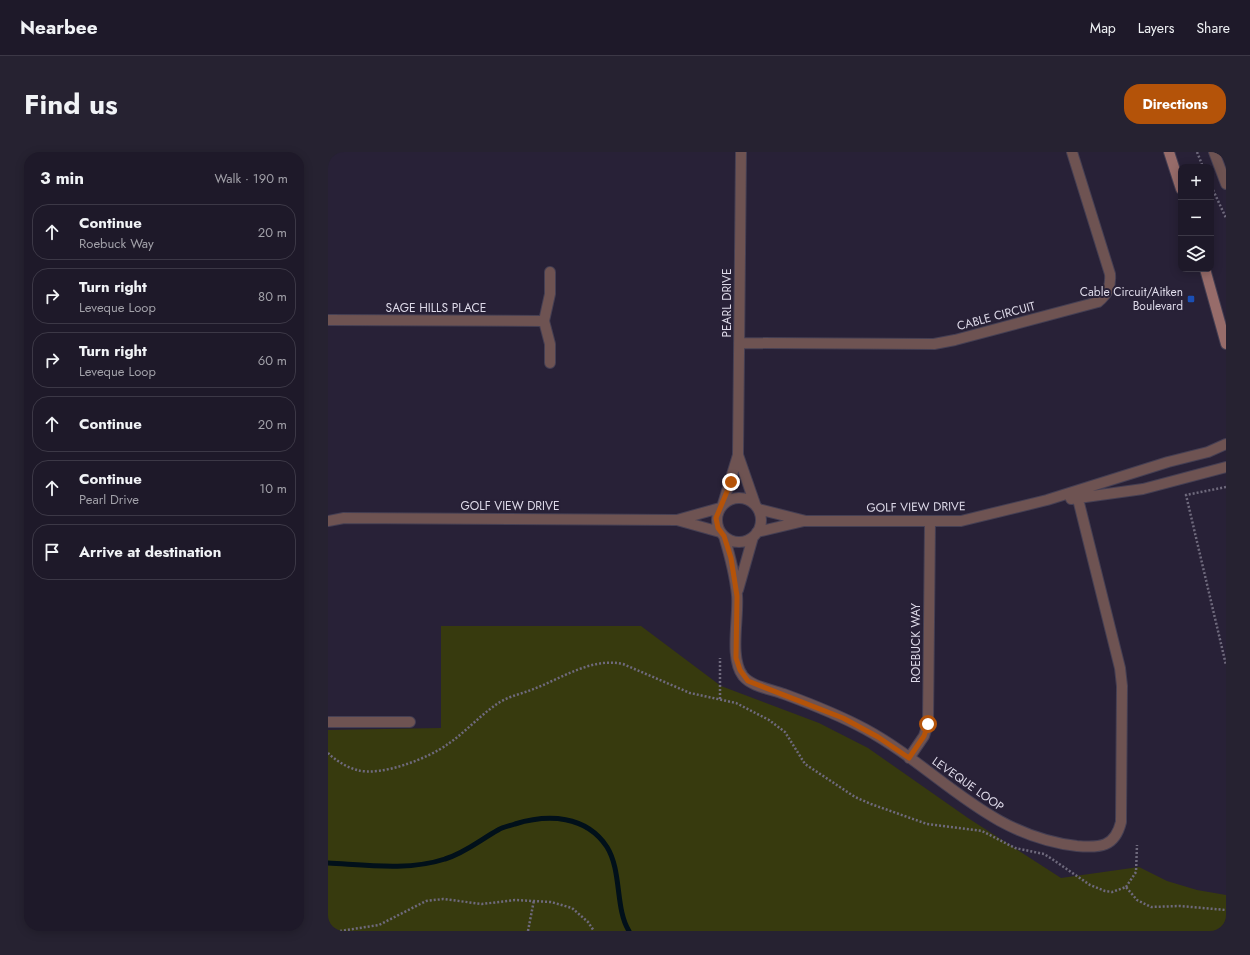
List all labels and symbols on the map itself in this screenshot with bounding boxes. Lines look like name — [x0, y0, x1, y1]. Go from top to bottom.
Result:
street label: PEARL DRIVE — [718, 268, 736, 338]
place label: Cable Circuit/Aitken Boulevard — [1080, 283, 1183, 315]
marker: Cable Circuit/Aitken Boulevard — [1186, 294, 1196, 304]
street label: CABLE CIRCUIT — [955, 297, 1038, 335]
street label: SAGE HILLS PLACE — [386, 299, 486, 317]
route end — [722, 473, 740, 491]
street label: GOLF VIEW DRIVE — [460, 497, 560, 515]
street label: GOLF VIEW DRIVE — [866, 497, 966, 517]
street label: ROEBUCK WAY — [907, 603, 925, 683]
route start — [919, 715, 937, 733]
street label: LEVEQUE LOOP — [928, 752, 1008, 816]

